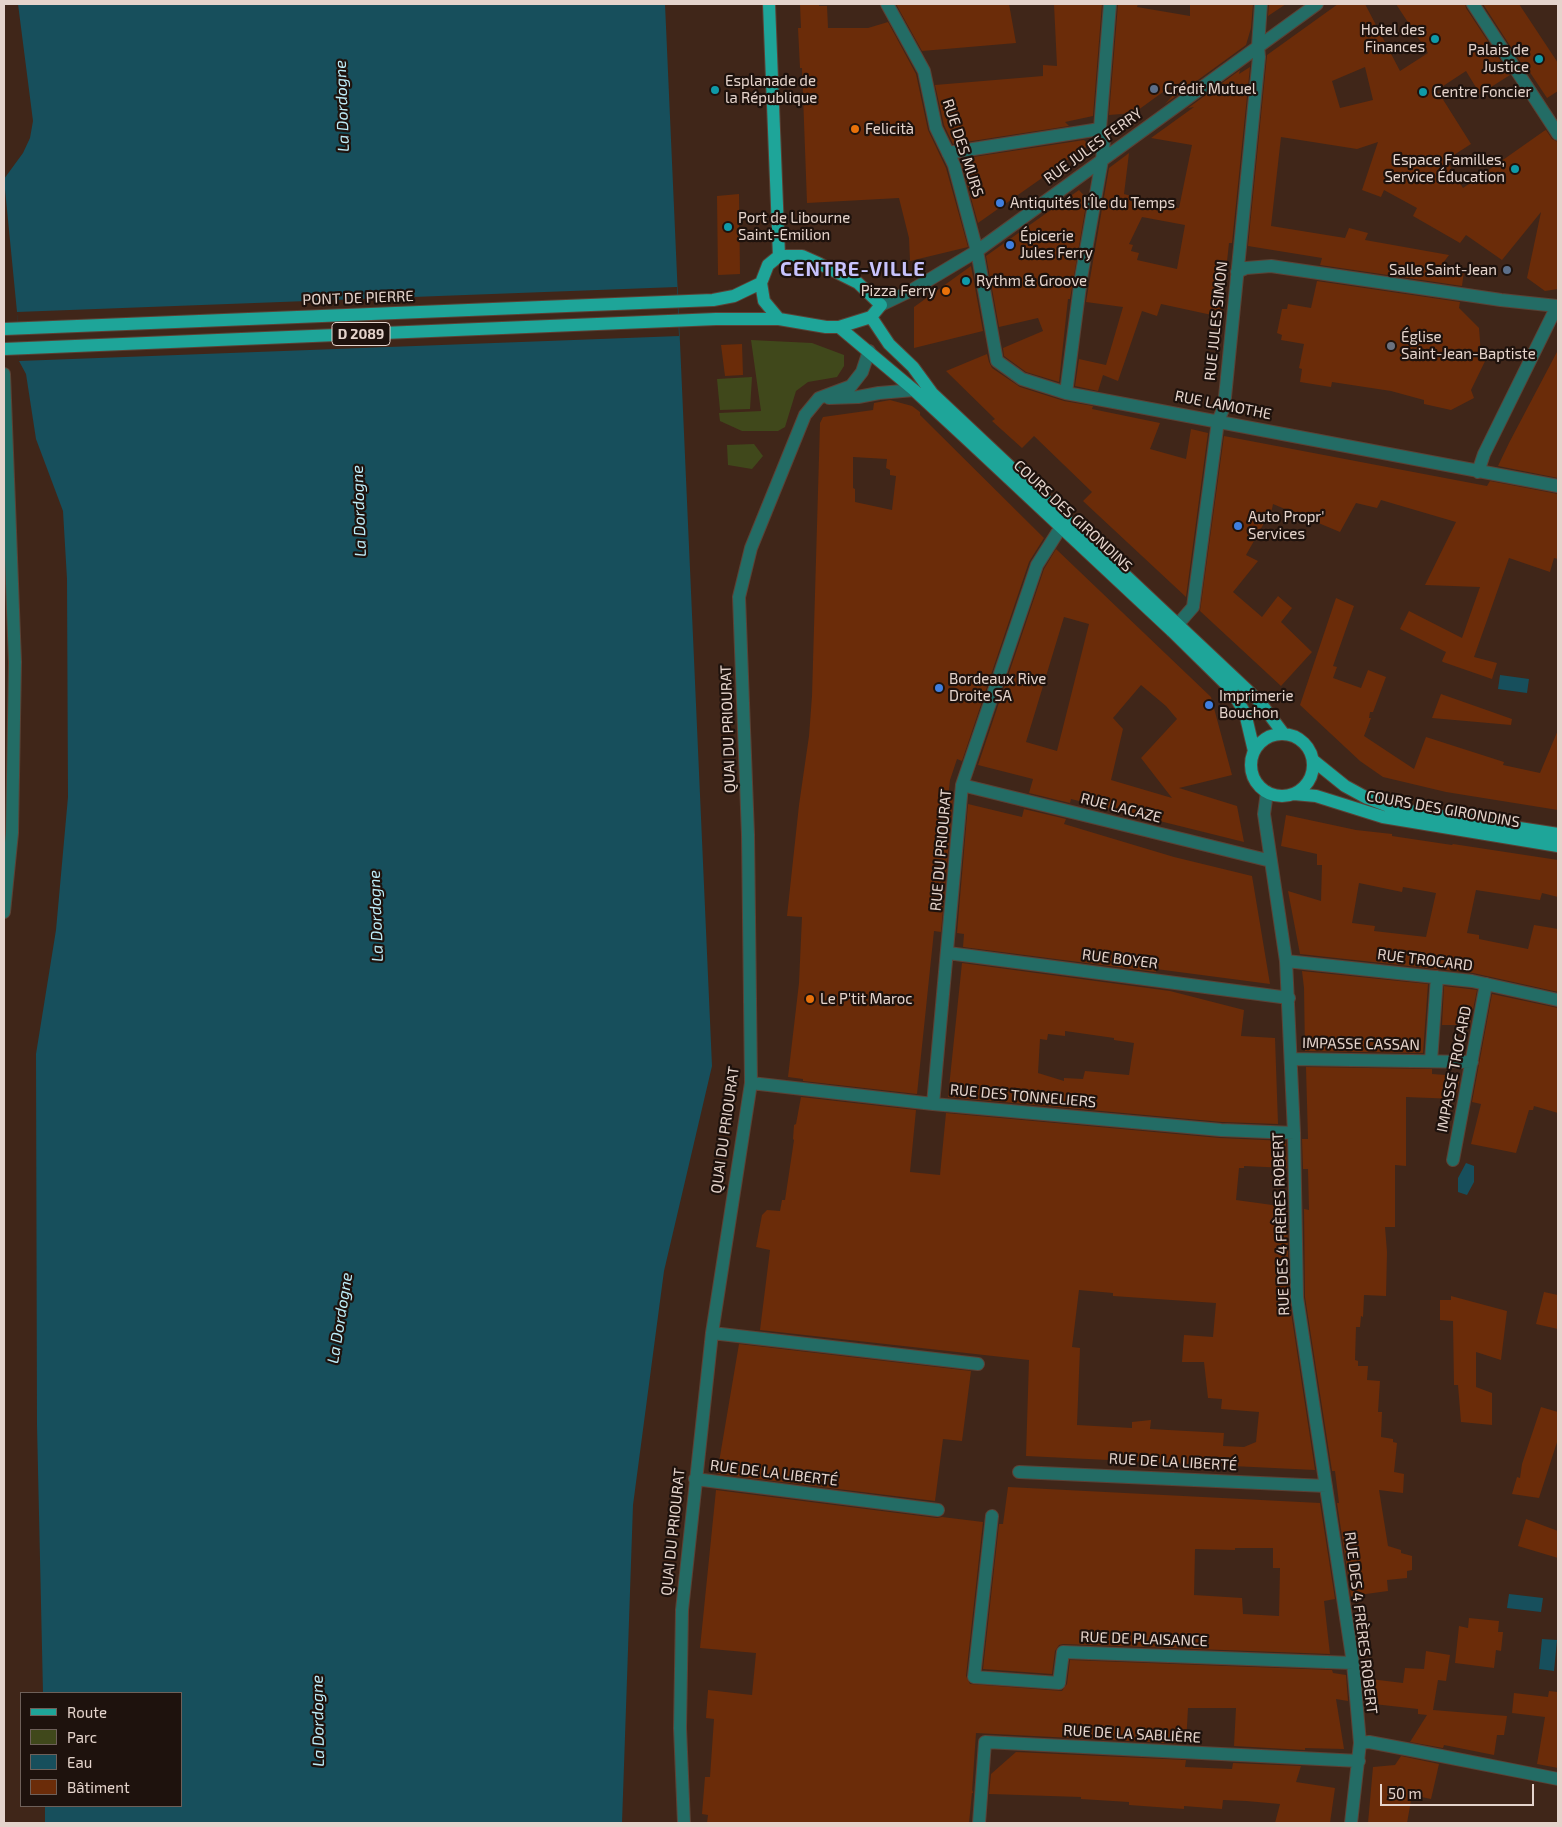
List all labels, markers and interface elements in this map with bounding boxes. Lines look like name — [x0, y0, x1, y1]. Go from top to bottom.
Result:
place label: Hotel des Finances — [1361, 21, 1425, 56]
marker: Hotel des Finances — [1429, 33, 1441, 45]
place label: Palais de Justice — [1468, 41, 1529, 76]
marker: Palais de Justice — [1533, 53, 1545, 65]
water label: La Dordogne — [331, 60, 353, 152]
place label: Esplanade de la République — [725, 72, 817, 107]
place label: Crédit Mutuel — [1164, 80, 1256, 98]
marker: Crédit Mutuel — [1148, 83, 1160, 95]
place label: Centre Foncier — [1433, 83, 1531, 101]
marker: Esplanade de la République — [709, 84, 721, 96]
marker: Centre Foncier — [1417, 86, 1429, 98]
street label: RUE DES MURS — [939, 97, 987, 199]
street label: RUE JULES FERRY — [1040, 104, 1146, 188]
place label: Felicità — [865, 120, 914, 138]
marker: Felicità — [849, 123, 861, 135]
place label: Espace Familles, Service Éducation — [1384, 151, 1505, 186]
marker: Espace Familles, Service Éducation — [1509, 163, 1521, 175]
place label: Antiquités l'Île du Temps — [1010, 194, 1175, 212]
marker: Antiquités l'Île du Temps — [994, 197, 1006, 209]
place label: Port de Libourne Saint-Emilion — [738, 209, 850, 244]
marker: Port de Libourne Saint-Emilion — [722, 221, 734, 233]
place label: Épicerie Jules Ferry — [1020, 227, 1093, 262]
marker: Épicerie Jules Ferry — [1004, 239, 1016, 251]
district label: CENTRE-VILLE — [779, 257, 927, 281]
street label: RUE JULES SIMON — [1201, 260, 1231, 382]
place label: Salle Saint-Jean — [1389, 261, 1497, 279]
marker: Salle Saint-Jean — [1501, 264, 1513, 276]
place label: Rythm & Groove — [976, 272, 1087, 290]
marker: Rythm & Groove — [960, 275, 972, 287]
place label: Pizza Ferry — [861, 282, 936, 300]
marker: Pizza Ferry — [940, 285, 952, 297]
street label: PONT DE PIERRE — [302, 287, 414, 309]
road number: D 2089 — [332, 322, 390, 346]
place label: Église Saint-Jean-Baptiste — [1401, 328, 1536, 363]
marker: Église Saint-Jean-Baptiste — [1385, 340, 1397, 352]
street label: RUE LAMOTHE — [1173, 387, 1273, 423]
street label: COURS DES GIRONDINS — [1010, 456, 1136, 576]
water label: La Dordogne — [348, 465, 370, 557]
place label: Auto Propr' Services — [1248, 508, 1324, 543]
marker: Auto Propr' Services — [1232, 520, 1244, 532]
street label: QUAI DU PRIOURAT — [717, 665, 739, 793]
place label: Bordeaux Rive Droite SA — [949, 670, 1046, 705]
marker: Bordeaux Rive Droite SA — [933, 682, 945, 694]
place label: Imprimerie Bouchon — [1219, 687, 1293, 722]
marker: Imprimerie Bouchon — [1203, 699, 1215, 711]
street label: COURS DES GIRONDINS — [1365, 787, 1521, 831]
street label: RUE DU PRIOURAT — [927, 788, 955, 912]
street label: RUE LACAZE — [1079, 789, 1163, 827]
water label: La Dordogne — [365, 870, 387, 962]
street label: RUE BOYER — [1081, 945, 1159, 973]
street label: RUE TROCARD — [1376, 945, 1474, 975]
place label: Le P'tit Maroc — [820, 990, 913, 1008]
marker: Le P'tit Maroc — [804, 993, 816, 1005]
street label: IMPASSE TROCARD — [1433, 1004, 1475, 1134]
street label: IMPASSE CASSAN — [1302, 1034, 1420, 1054]
street label: QUAI DU PRIOURAT — [707, 1065, 743, 1195]
street label: RUE DES TONNELIERS — [949, 1081, 1097, 1111]
street label: RUE DES 4 FRÈRES ROBERT — [1269, 1132, 1293, 1316]
water label: La Dordogne — [323, 1271, 357, 1365]
street label: RUE DE LA LIBERTÉ — [1108, 1450, 1238, 1474]
street label: RUE DE LA LIBERTÉ — [709, 1456, 839, 1490]
street label: QUAI DU PRIOURAT — [657, 1467, 689, 1597]
street label: RUE DES 4 FRÈRES ROBERT — [1341, 1531, 1381, 1715]
street label: RUE DE PLAISANCE — [1080, 1628, 1208, 1650]
water label: La Dordogne — [308, 1675, 328, 1767]
legend — [20, 1692, 182, 1807]
text: Route — [67, 1703, 107, 1721]
street label: RUE DE LA SABLIÈRE — [1063, 1721, 1201, 1747]
text: Parc — [67, 1728, 97, 1746]
text: Eau — [67, 1753, 92, 1771]
scale bar — [1382, 1774, 1536, 1806]
text: Bâtiment — [67, 1778, 130, 1796]
text: 50 m — [1388, 1784, 1422, 1802]

